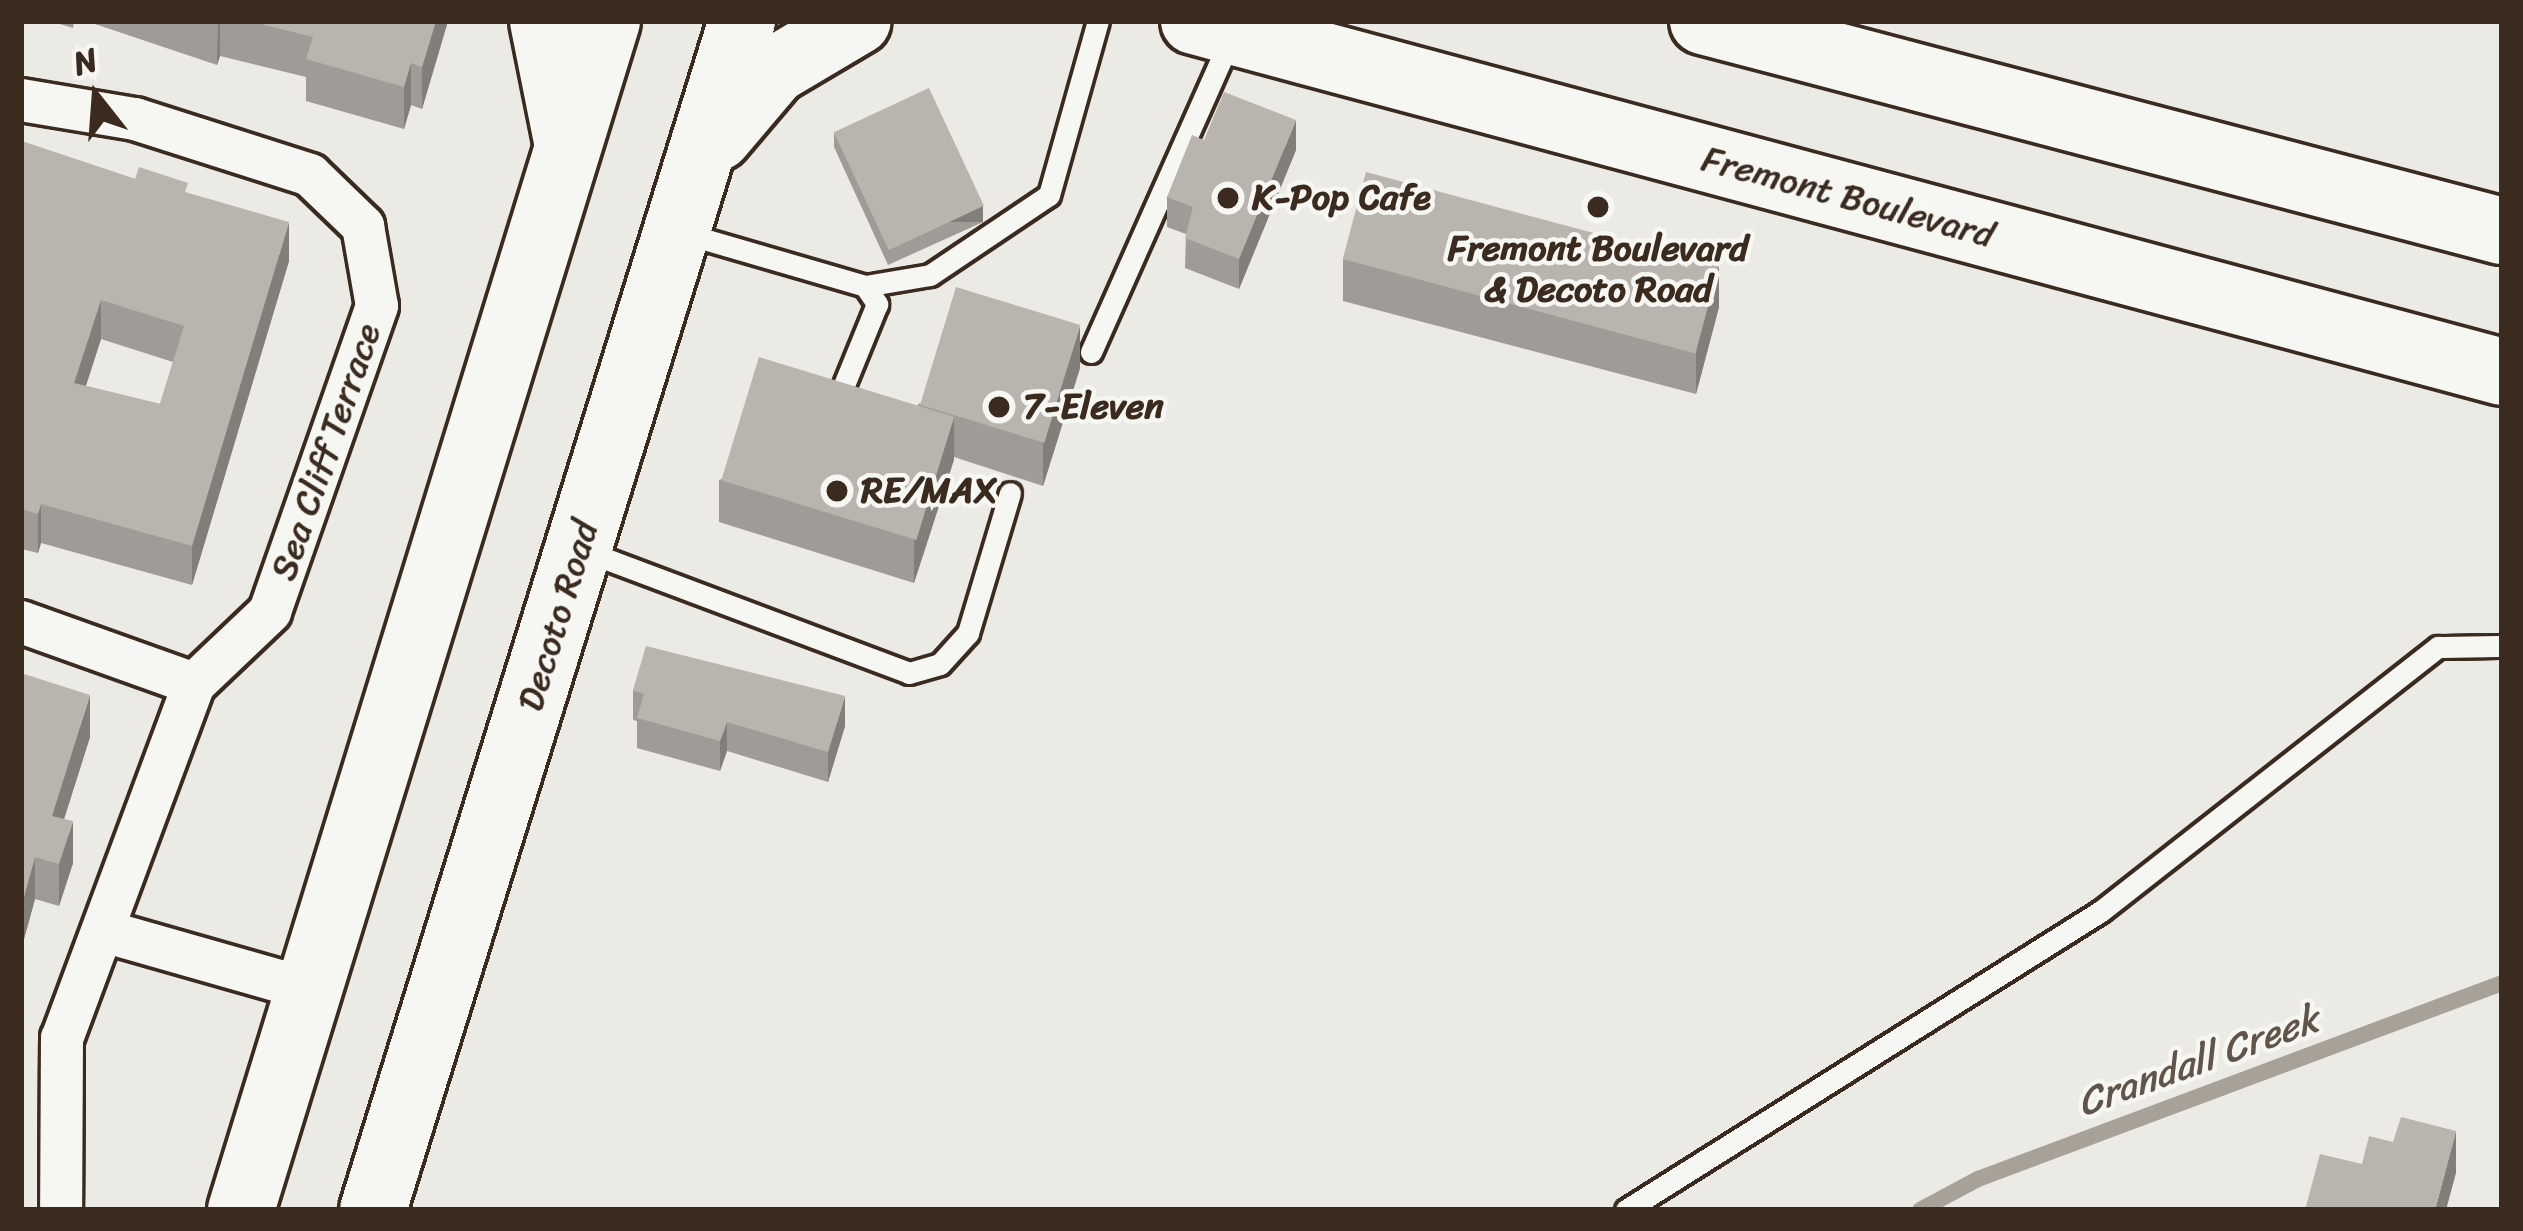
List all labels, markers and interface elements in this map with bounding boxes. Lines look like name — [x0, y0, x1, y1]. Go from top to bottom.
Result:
text: N — [66, 30, 105, 93]
north arrow — [36, 36, 156, 156]
street label: Fremont Boulevard — [1698, 137, 1998, 257]
place label: K-Pop Cafe — [1252, 176, 1433, 220]
marker: K-Pop Cafe — [1215, 185, 1241, 211]
marker: Fremont Boulevard & Decoto Road — [1585, 194, 1611, 220]
place label: Fremont Boulevard & Decoto Road — [1448, 226, 1748, 311]
street label: Sea Cliff Terrace — [262, 317, 390, 587]
place label: 7-Eleven — [1023, 385, 1164, 429]
marker: 7-Eleven — [986, 394, 1012, 420]
place label: RE/MAX — [861, 469, 997, 513]
marker: RE/MAX — [824, 478, 850, 504]
street label: Decoto Road — [509, 516, 607, 716]
water label: Crandall Creek — [2070, 995, 2326, 1127]

